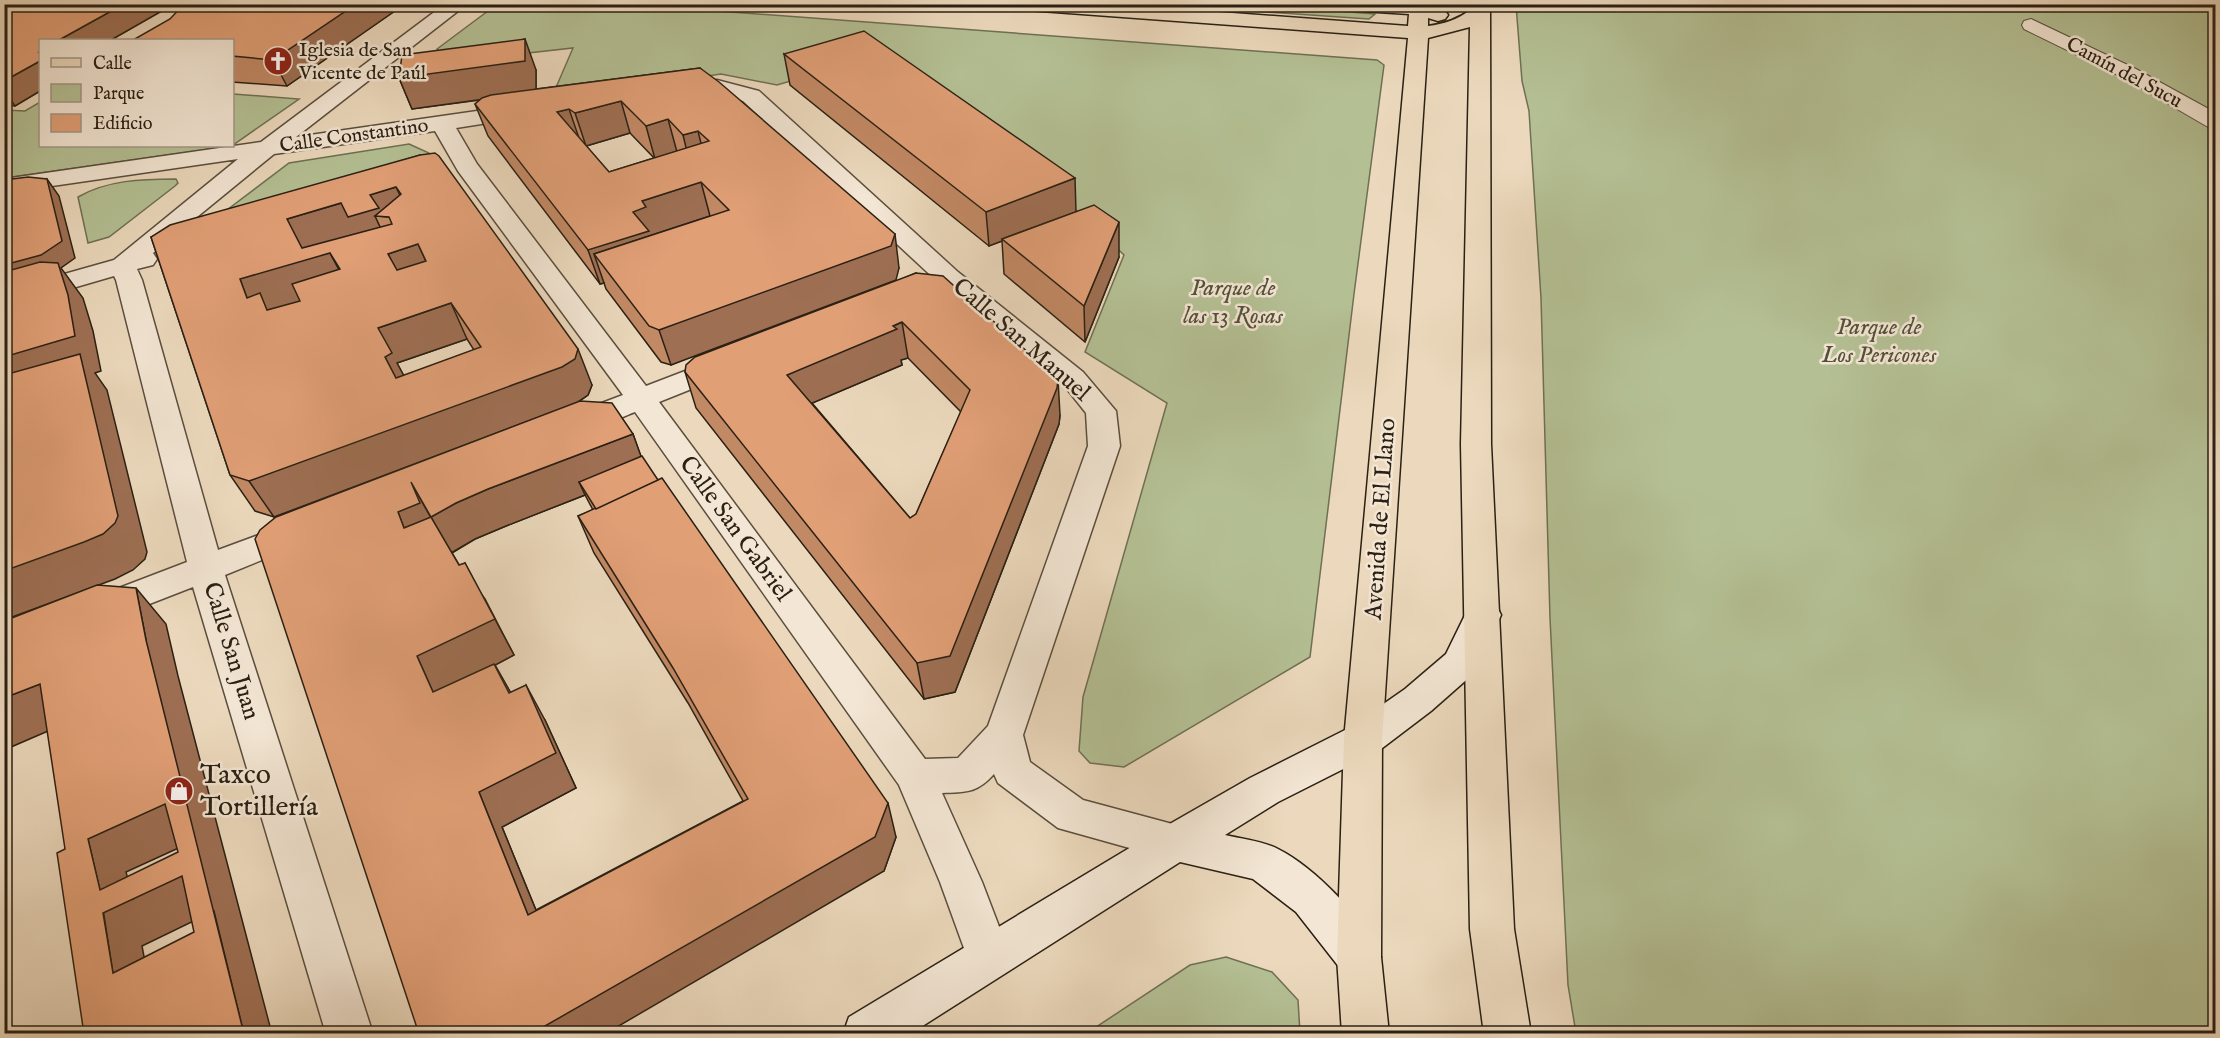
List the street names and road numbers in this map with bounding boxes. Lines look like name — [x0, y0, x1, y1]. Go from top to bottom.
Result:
street label: Camín del Sucu — [2062, 32, 2186, 114]
street label: Calle Constantino — [278, 113, 430, 159]
street label: Calle San Manuel — [946, 272, 1097, 409]
street label: Avenida de El Llano — [1358, 417, 1404, 622]
street label: Calle San Gabriel — [672, 450, 798, 608]
street label: Calle San Juan — [195, 578, 267, 724]

